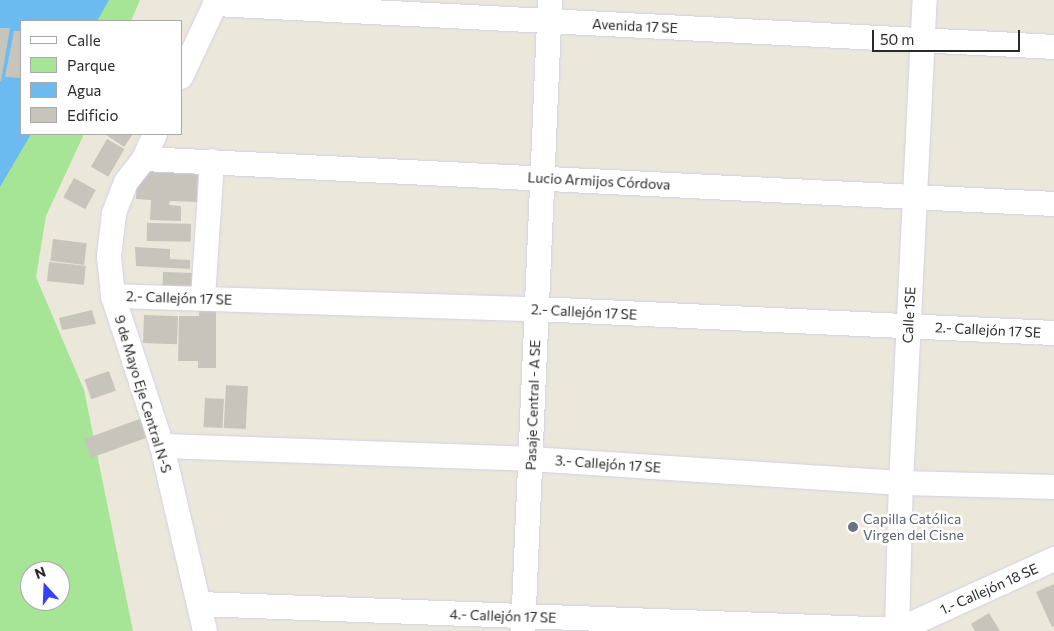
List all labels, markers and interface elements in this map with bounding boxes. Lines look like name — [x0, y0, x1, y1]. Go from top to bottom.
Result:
street label: Avenida 17 SE — [592, 15, 678, 37]
legend — [20, 20, 182, 135]
scale bar — [874, 20, 1022, 52]
text: 50 m — [880, 30, 914, 48]
text: Calle — [67, 31, 101, 49]
text: Parque — [67, 56, 115, 74]
text: Agua — [67, 81, 101, 99]
text: Edificio — [67, 106, 118, 124]
street label: Lucio Armijos Córdova — [527, 169, 671, 193]
street label: Calle 1SE — [899, 286, 919, 344]
street label: 2.- Callejón 17 SE — [126, 288, 232, 308]
street label: 2.- Callejón 17 SE — [530, 301, 638, 323]
street label: 9 de Mayo Eje Central N-S — [111, 313, 175, 475]
street label: 2.- Callejón 17 SE — [934, 319, 1042, 341]
street label: Pasaje Central - A SE — [522, 339, 544, 471]
street label: 3.- Callejón 17 SE — [554, 452, 662, 476]
place label: Capilla Católica Virgen del Cisne — [863, 511, 964, 544]
marker: Capilla Católica Virgen del Cisne — [847, 521, 859, 533]
street label: 1.- Callejón 18 SE — [937, 560, 1041, 618]
north arrow — [20, 561, 70, 611]
text: N — [32, 563, 48, 582]
street label: 4.- Callejón 17 SE — [449, 606, 557, 626]

